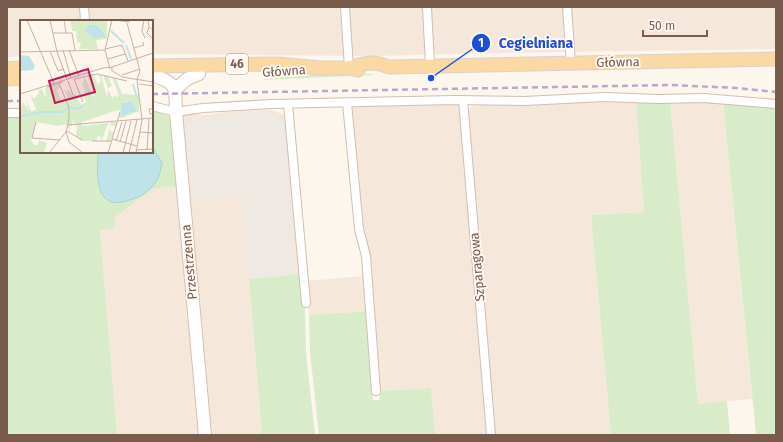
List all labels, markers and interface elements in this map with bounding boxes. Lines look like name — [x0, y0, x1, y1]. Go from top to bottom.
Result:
scale bar — [643, 12, 707, 38]
text: 50 m — [649, 19, 675, 33]
inset map — [20, 20, 153, 153]
callout: Cegielniana — [471, 30, 582, 56]
text: Cegielniana — [499, 35, 574, 52]
text: 1 — [478, 36, 484, 50]
road number: 46 — [226, 54, 248, 74]
street label: Główna — [596, 54, 640, 70]
street label: Główna — [262, 62, 306, 80]
street label: Przestrzenna — [178, 224, 200, 300]
street label: Szparagowa — [467, 232, 487, 302]

